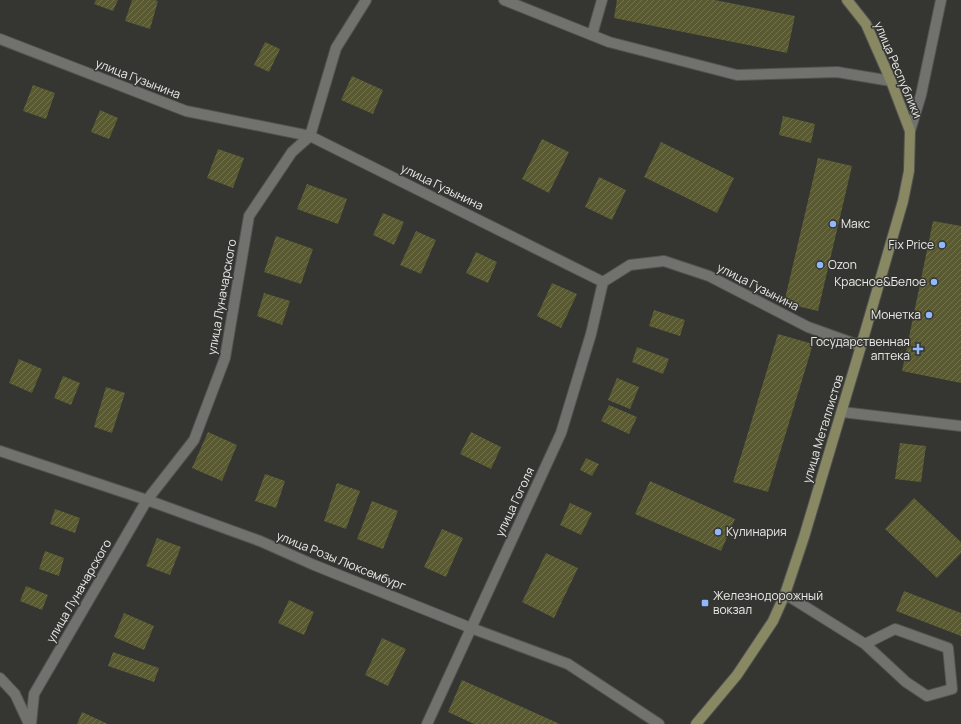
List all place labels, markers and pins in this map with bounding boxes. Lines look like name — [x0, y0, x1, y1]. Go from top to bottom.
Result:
place label: Макс — [841, 215, 871, 232]
marker: Макс — [828, 219, 838, 229]
place label: Fix Price — [889, 236, 934, 253]
marker: Fix Price — [937, 240, 947, 250]
place label: Ozon — [828, 256, 857, 273]
marker: Ozon — [815, 260, 825, 270]
place label: Красное&Белое — [834, 273, 926, 290]
marker: Красное&Белое — [929, 277, 939, 287]
place label: Монетка — [871, 306, 921, 323]
marker: Монетка — [924, 310, 934, 320]
place label: Государственная аптека — [811, 333, 910, 364]
marker: Государственная аптека — [913, 344, 923, 354]
place label: Кулинария — [726, 523, 787, 540]
marker: Кулинария — [713, 527, 723, 537]
place label: Железнодорожный вокзал — [713, 587, 823, 618]
marker: Железнодорожный вокзал — [700, 598, 710, 608]

